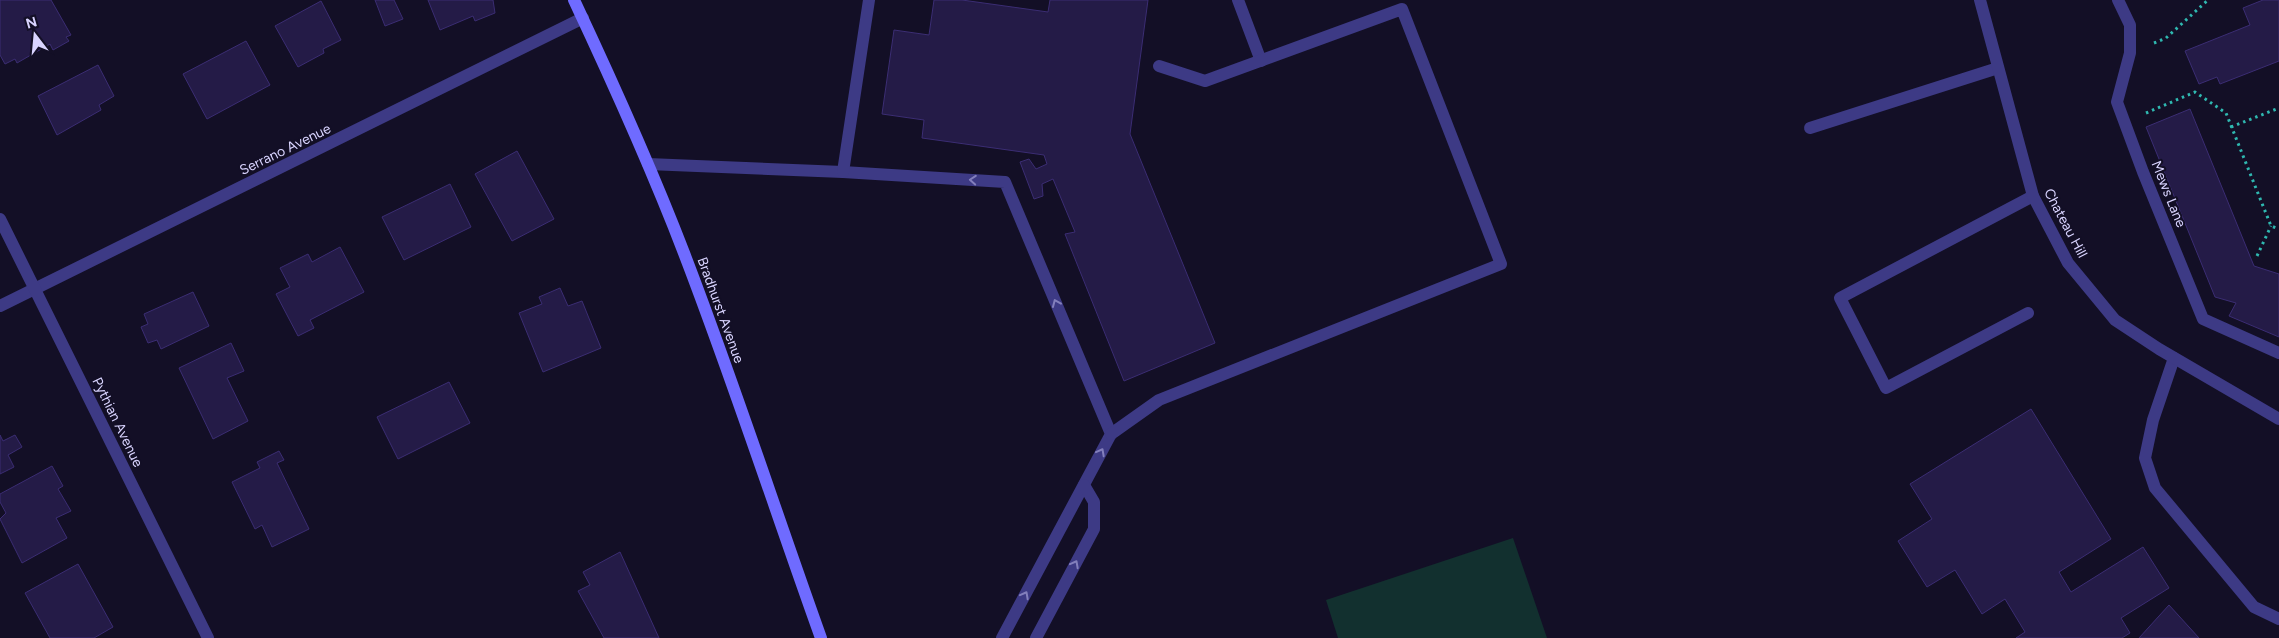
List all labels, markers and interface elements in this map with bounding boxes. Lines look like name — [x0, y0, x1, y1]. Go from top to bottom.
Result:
north arrow — [10, 10, 60, 60]
text: N — [24, 13, 39, 33]
street label: Serrano Avenue — [237, 120, 334, 179]
street label: Mews Lane — [2148, 158, 2190, 230]
one-way arrow — [969, 175, 977, 186]
street label: Chateau Hill — [2040, 186, 2091, 261]
street label: Bradhurst Avenue — [693, 255, 748, 366]
one-way arrow — [1051, 299, 1061, 307]
street label: Pythian Avenue — [89, 375, 147, 470]
one-way arrow — [1095, 448, 1105, 457]
one-way arrow — [1069, 560, 1079, 569]
one-way arrow — [1018, 591, 1028, 600]

